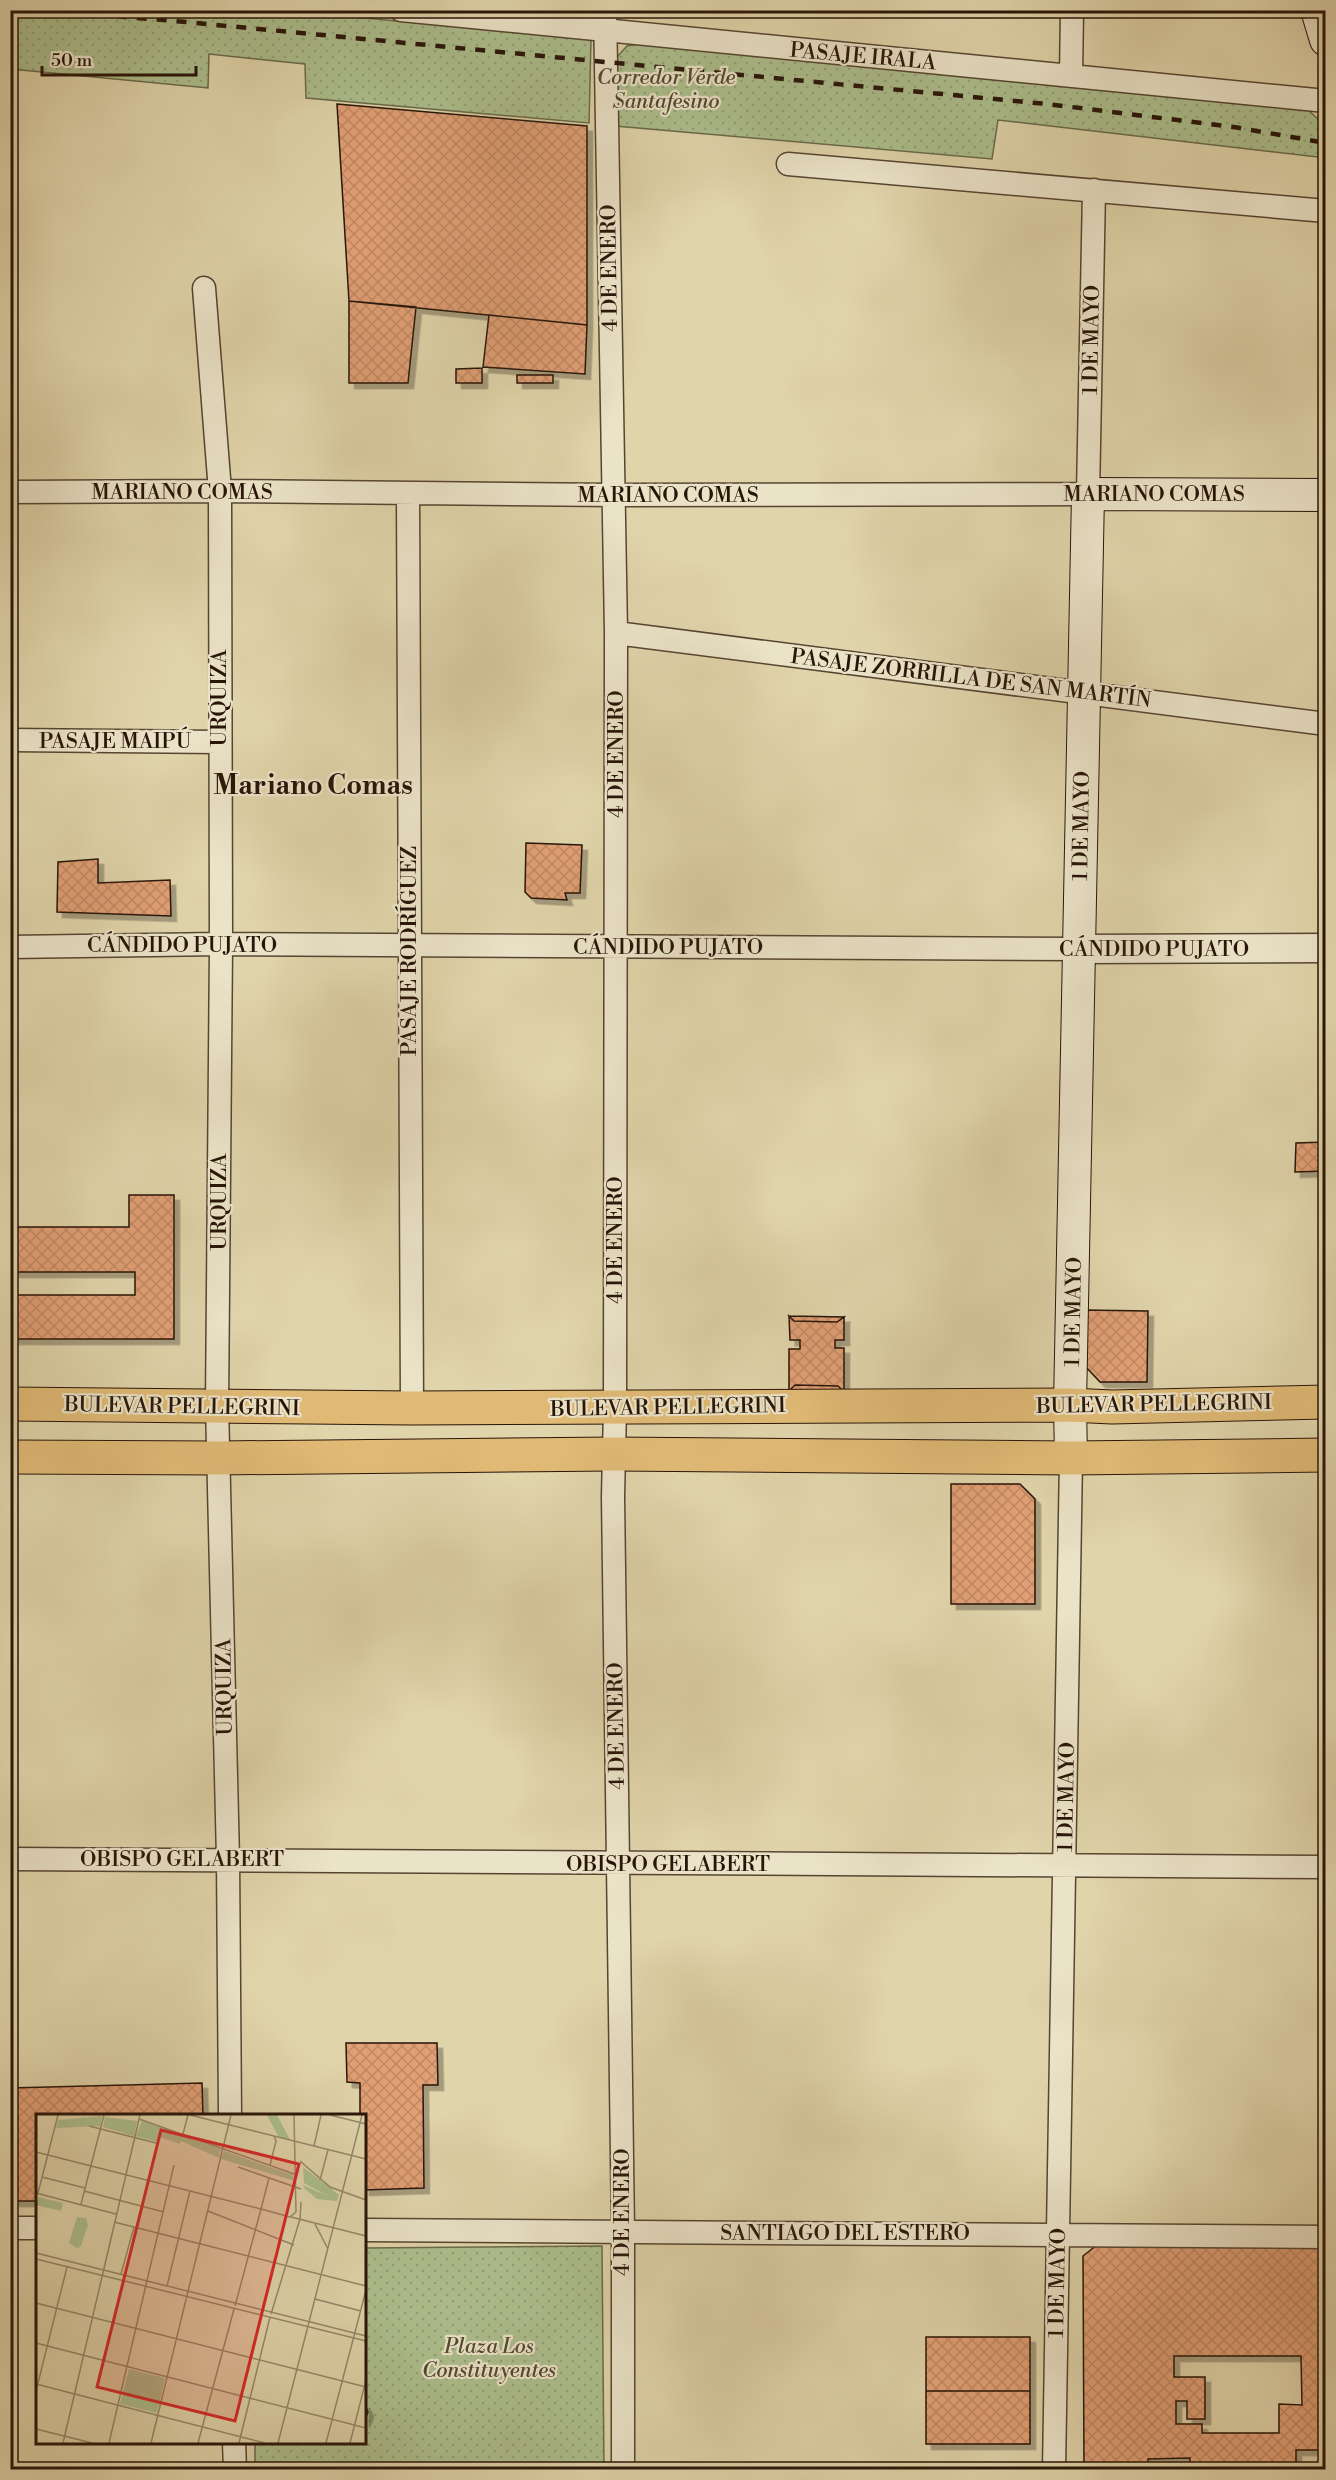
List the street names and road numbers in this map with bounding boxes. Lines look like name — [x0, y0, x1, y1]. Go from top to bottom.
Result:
street label: PASAJE IRALA — [789, 38, 938, 76]
street label: 4 DE ENERO — [596, 204, 624, 332]
street label: 1 DE MAYO — [1078, 285, 1106, 395]
street label: MARIANO COMAS — [91, 480, 273, 506]
street label: MARIANO COMAS — [1063, 482, 1245, 508]
street label: MARIANO COMAS — [577, 483, 759, 509]
street label: PASAJE ZORRILLA DE SAN MARTÍN — [789, 642, 1153, 714]
street label: URQUIZA — [207, 649, 233, 747]
street label: 4 DE ENERO — [604, 690, 630, 818]
street label: PASAJE MAIPÚ — [39, 726, 192, 755]
street label: 1 DE MAYO — [1068, 771, 1096, 881]
street label: PASAJE RODRÍGUEZ — [395, 846, 423, 1056]
street label: CÁNDIDO PUJATO — [87, 931, 277, 959]
street label: CÁNDIDO PUJATO — [573, 933, 763, 961]
street label: CÁNDIDO PUJATO — [1059, 935, 1249, 963]
street label: URQUIZA — [207, 1153, 233, 1251]
street label: 4 DE ENERO — [603, 1176, 629, 1304]
street label: 1 DE MAYO — [1060, 1257, 1088, 1367]
street label: BULEVAR PELLEGRINI — [1035, 1390, 1272, 1420]
street label: BULEVAR PELLEGRINI — [63, 1392, 300, 1422]
street label: BULEVAR PELLEGRINI — [549, 1393, 786, 1423]
street label: URQUIZA — [211, 1638, 239, 1736]
street label: 4 DE ENERO — [603, 1662, 631, 1790]
street label: 1 DE MAYO — [1053, 1742, 1081, 1852]
street label: OBISPO GELABERT — [80, 1847, 284, 1873]
street label: OBISPO GELABERT — [566, 1852, 770, 1878]
street label: 4 DE ENERO — [610, 2148, 636, 2276]
street label: SANTIAGO DEL ESTERO — [720, 2221, 970, 2247]
street label: 1 DE MAYO — [1044, 2228, 1072, 2338]

